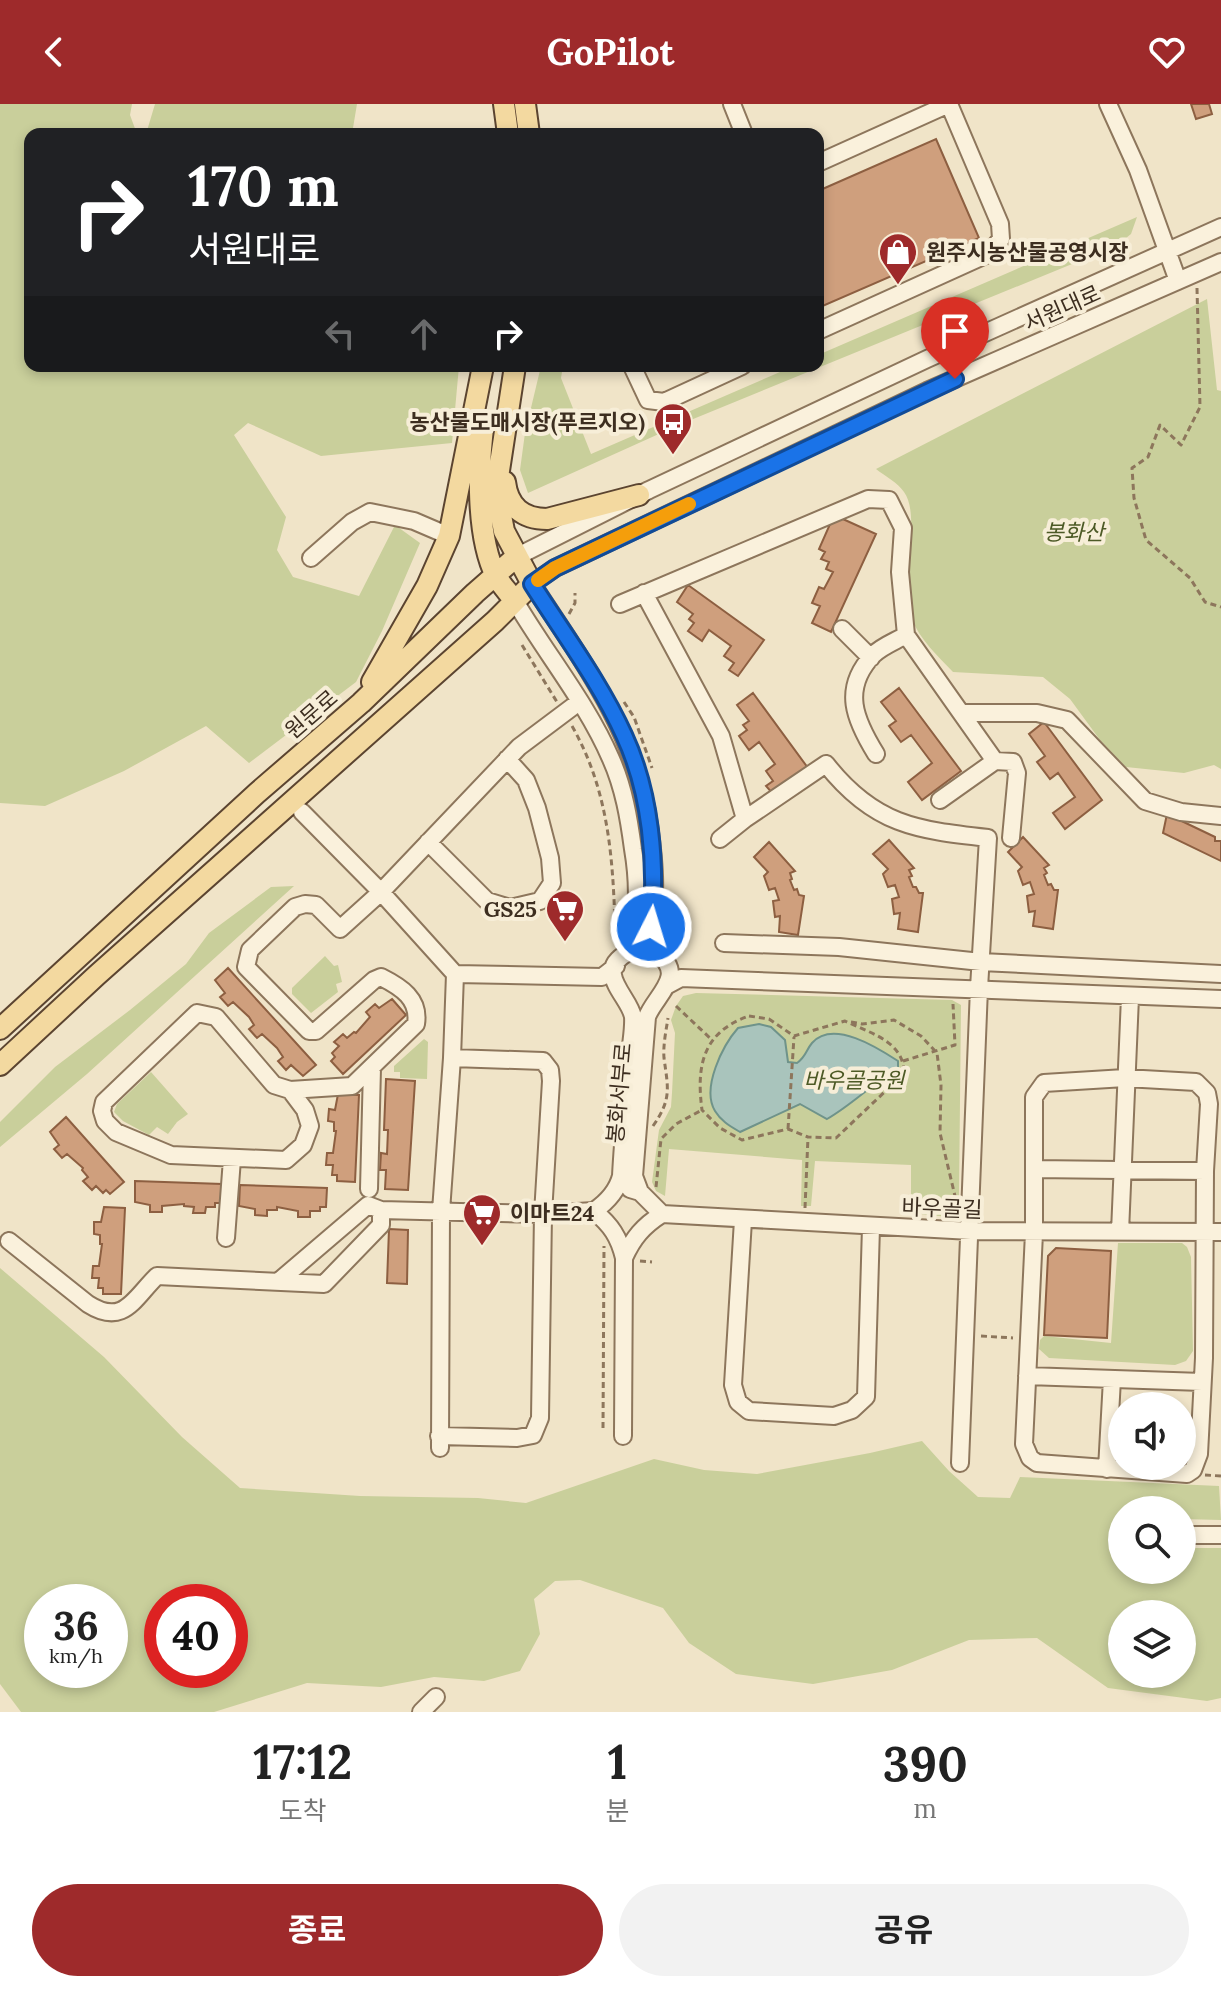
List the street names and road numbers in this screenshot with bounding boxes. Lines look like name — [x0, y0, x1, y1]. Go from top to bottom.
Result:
street label: 서원대로 — [1019, 279, 1105, 337]
street label: 원문로 — [279, 684, 343, 744]
street label: 봉화서부로 — [601, 1041, 637, 1145]
street label: 바우골길 — [901, 1193, 983, 1223]

